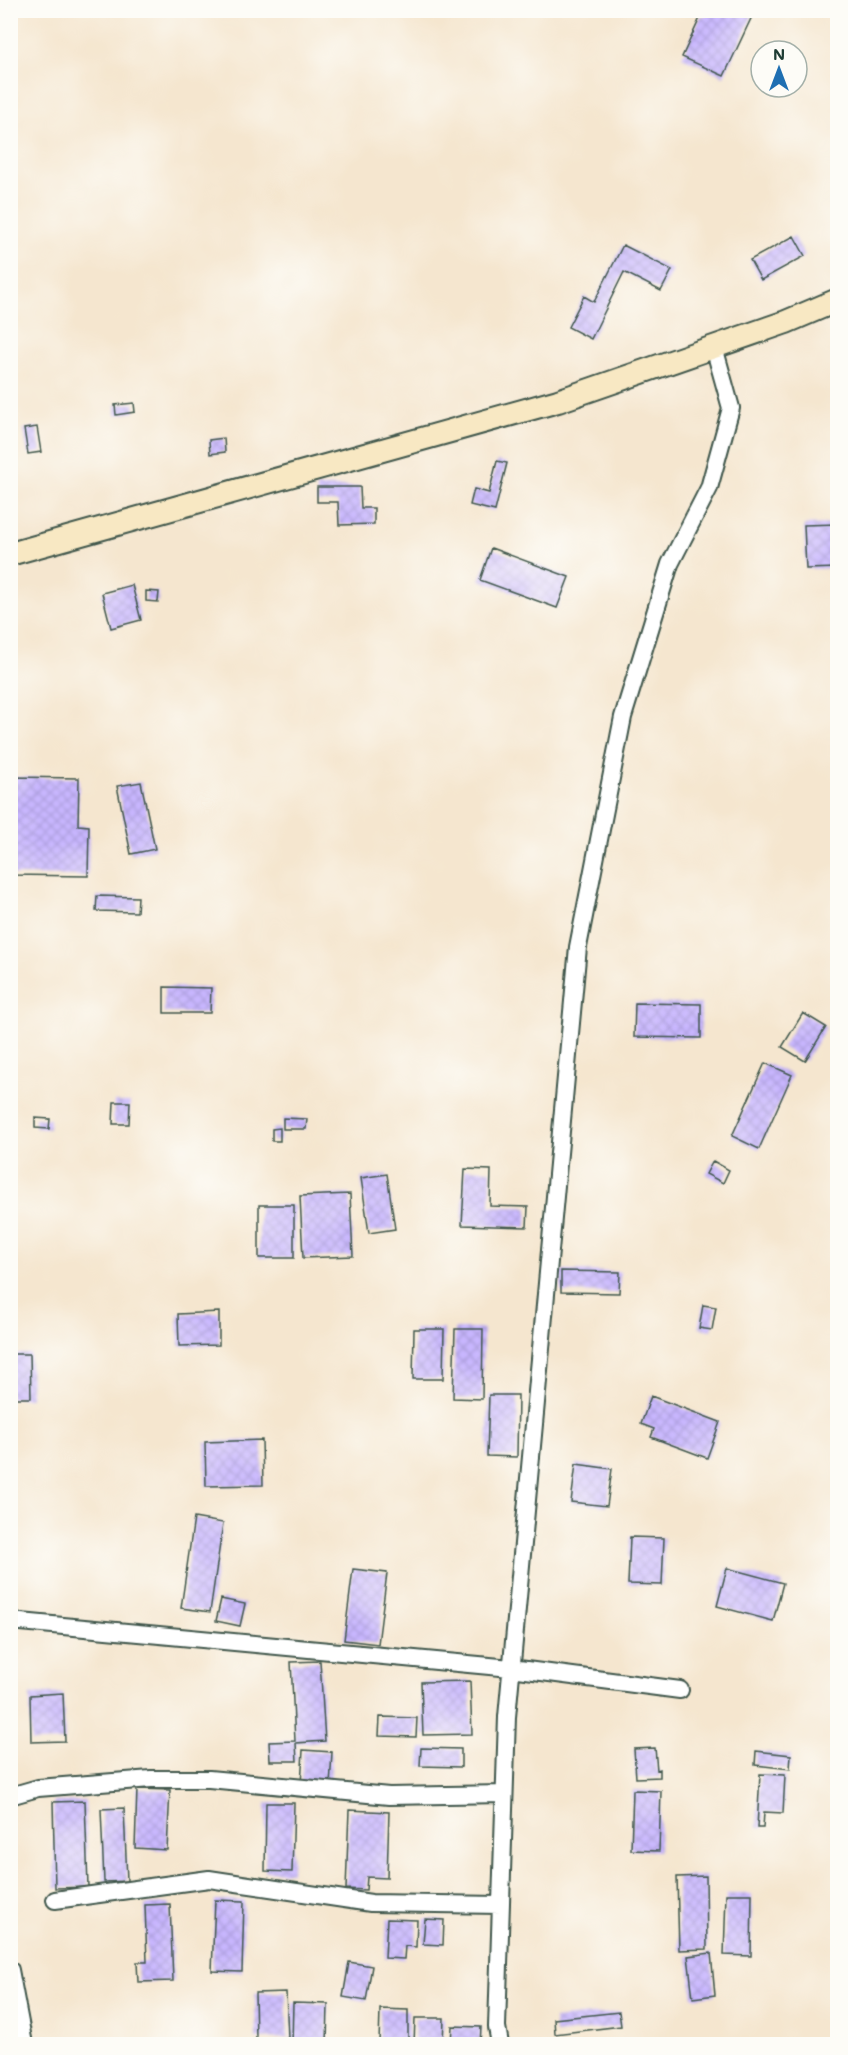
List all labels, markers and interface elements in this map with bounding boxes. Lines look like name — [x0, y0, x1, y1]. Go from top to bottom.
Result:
north arrow — [749, 39, 809, 99]
text: N — [773, 43, 785, 64]

